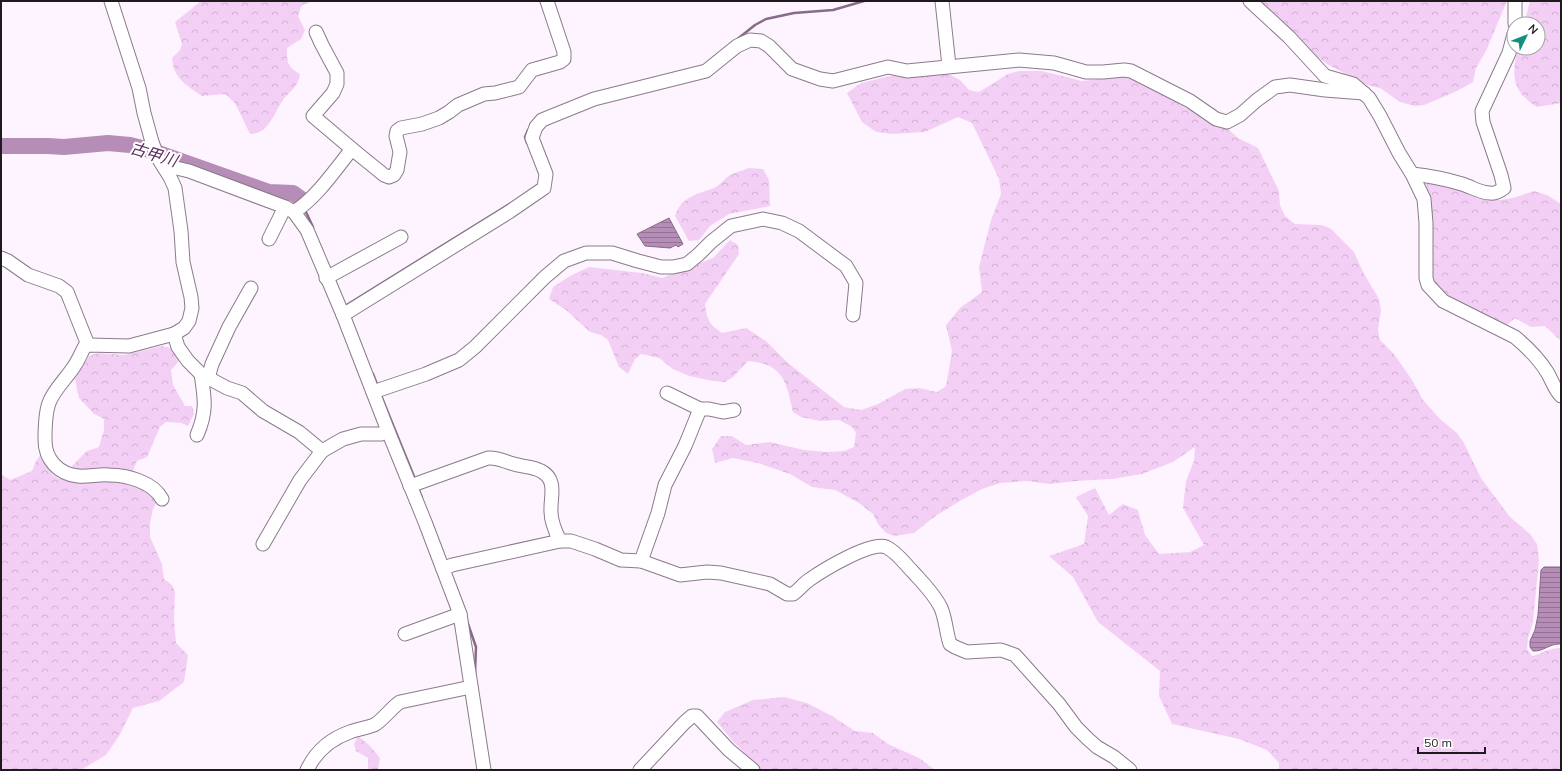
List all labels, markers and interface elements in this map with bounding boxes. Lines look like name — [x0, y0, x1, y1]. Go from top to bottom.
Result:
north arrow — [1506, 16, 1546, 56]
text: N — [1525, 21, 1541, 37]
water label: 古甲川 — [128, 137, 182, 171]
scale bar — [1418, 729, 1485, 755]
text: 50 m — [1424, 735, 1452, 750]

